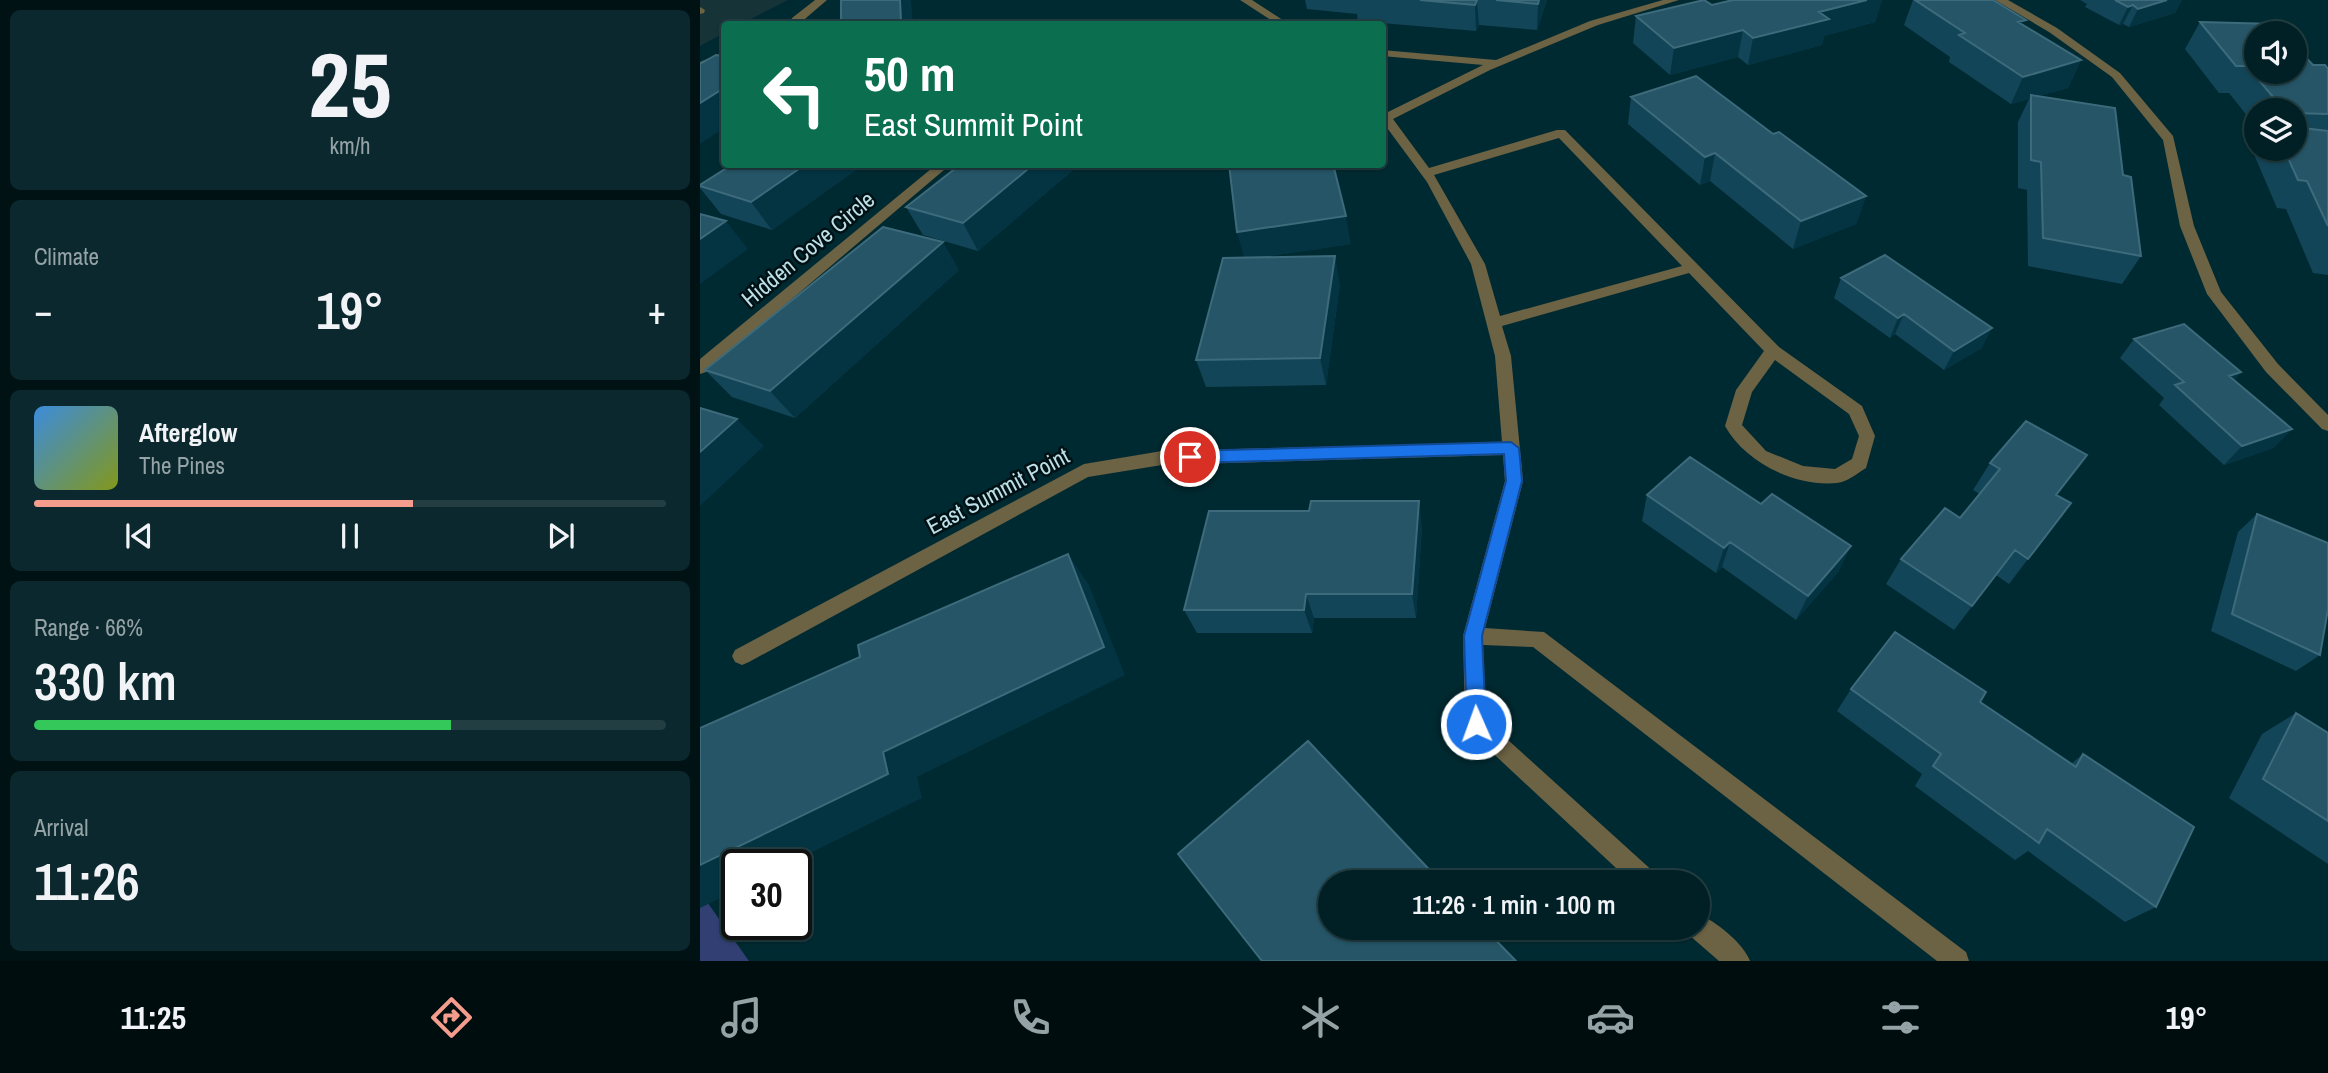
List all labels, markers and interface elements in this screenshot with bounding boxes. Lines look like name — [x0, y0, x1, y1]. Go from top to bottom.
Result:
map controls — [2244, 21, 2307, 161]
button: sound — [2244, 21, 2307, 84]
text: 25 — [309, 23, 392, 145]
text: 50 m — [864, 40, 956, 106]
icon: left — [749, 49, 840, 140]
button: layers — [2244, 98, 2307, 161]
text: East Summit Point — [864, 103, 1083, 146]
text: km/h — [330, 130, 370, 161]
street label: Hidden Cove Circle — [735, 184, 881, 313]
text: Climate — [34, 241, 99, 272]
text: 19° — [316, 275, 384, 345]
text: − — [34, 285, 52, 336]
text: + — [648, 285, 666, 336]
text: Afterglow — [139, 415, 237, 450]
pin — [1160, 427, 1220, 487]
icon: arrive — [1171, 438, 1209, 476]
street label: East Summit Point — [921, 440, 1074, 541]
text: The Pines — [139, 450, 225, 481]
icon: previous — [120, 517, 158, 555]
icon: pause — [331, 517, 369, 555]
icon: next — [542, 517, 580, 555]
text: Range · 66% — [34, 612, 143, 643]
text: 330 km — [34, 646, 177, 716]
position arrow — [1439, 687, 1513, 761]
text: Arrival — [34, 812, 89, 843]
text: 11:26 — [34, 846, 140, 916]
speed limit sign: 30 — [721, 849, 812, 940]
text: 11:26 · 1 min · 100 m — [1412, 887, 1616, 922]
icon: directions — [427, 993, 476, 1042]
icon: music — [717, 993, 766, 1042]
icon: phone — [1006, 993, 1055, 1042]
icon: climate — [1296, 993, 1345, 1042]
icon: car — [1586, 993, 1635, 1042]
icon: filters — [1876, 993, 1925, 1042]
text: 11:25 — [120, 996, 186, 1039]
text: 19° — [2166, 996, 2208, 1039]

